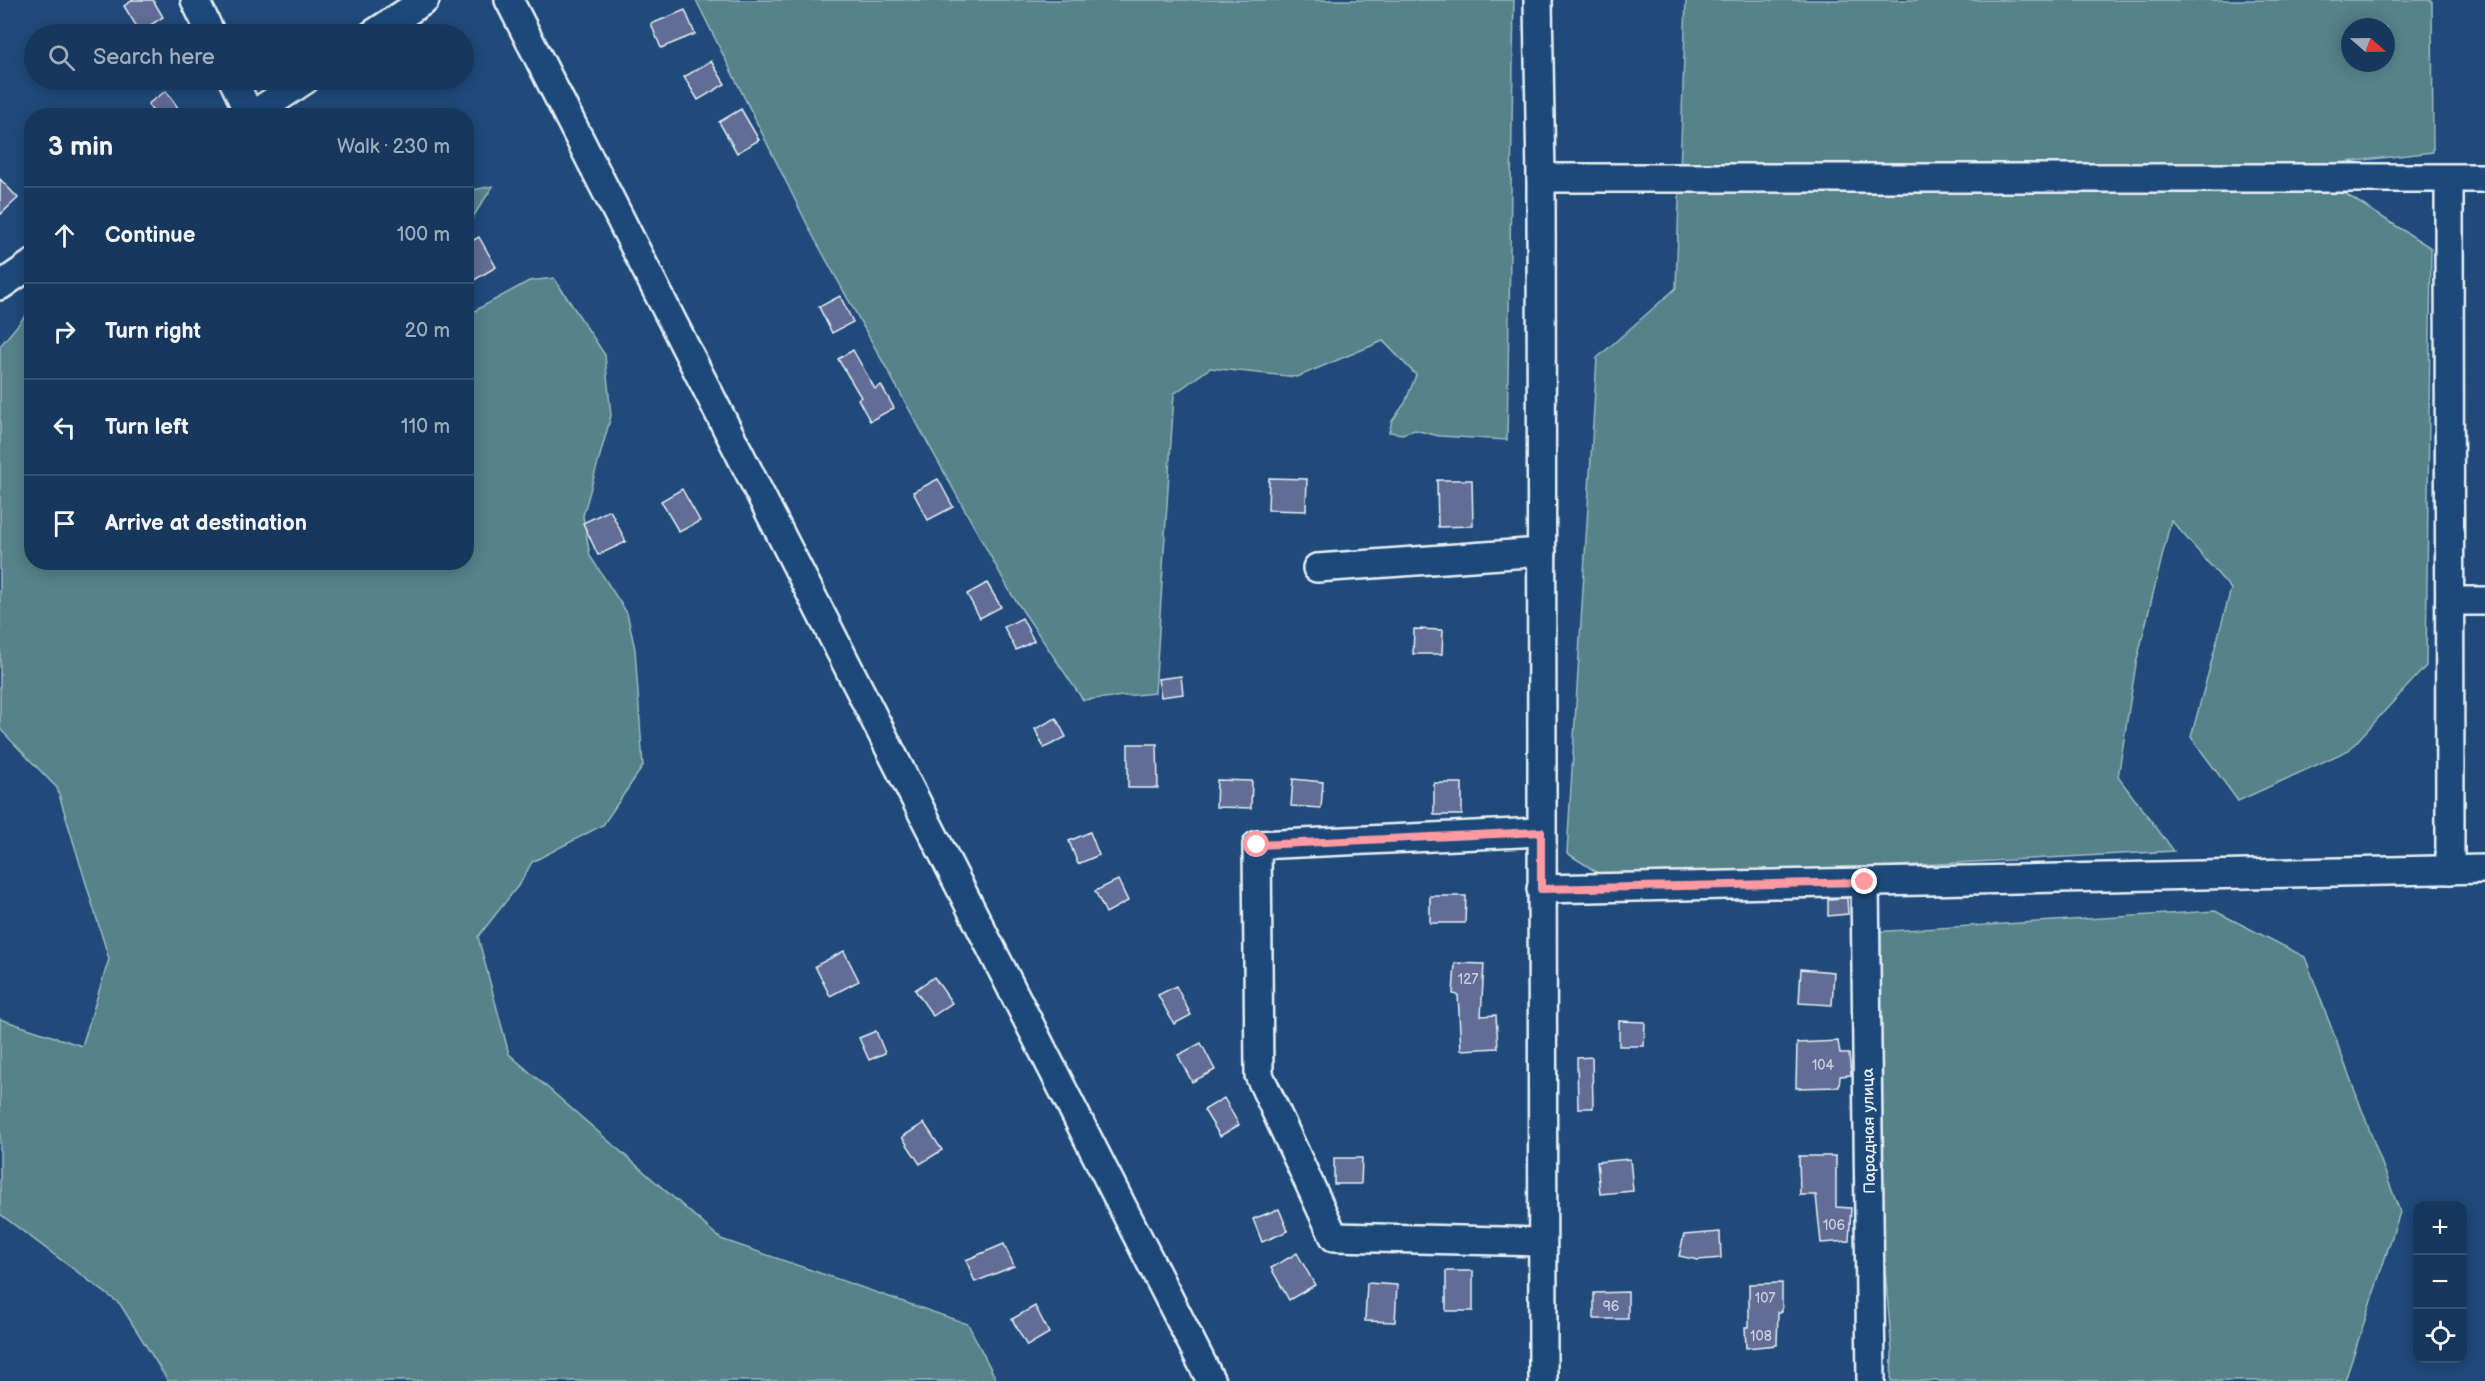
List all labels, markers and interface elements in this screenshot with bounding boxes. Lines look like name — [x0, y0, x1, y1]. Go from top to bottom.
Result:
north arrow — [2341, 18, 2395, 72]
search box — [24, 24, 474, 90]
icon: search — [45, 41, 78, 74]
text: Search here — [93, 44, 215, 71]
text: 3 min — [48, 132, 113, 163]
text: Walk · 230 m — [337, 135, 450, 159]
icon: ahead — [48, 219, 81, 252]
text: Continue — [105, 222, 195, 249]
text: 100 m — [397, 223, 450, 247]
icon: right — [48, 315, 81, 348]
text: Turn right — [105, 318, 201, 345]
text: 20 m — [405, 319, 450, 343]
icon: left — [48, 411, 81, 444]
text: Turn left — [105, 414, 189, 441]
text: 110 m — [401, 415, 450, 439]
icon: arrive — [48, 507, 81, 540]
text: Arrive at destination — [105, 510, 307, 537]
route start — [1243, 831, 1269, 857]
route end — [1851, 868, 1877, 894]
house number: 127 — [1458, 971, 1478, 988]
house number: 104 — [1812, 1057, 1835, 1074]
street label: Парадная улица — [1859, 1067, 1880, 1194]
map controls — [2413, 1201, 2467, 1363]
button: + — [2413, 1201, 2467, 1255]
house number: 106 — [1823, 1217, 1846, 1234]
button: − — [2413, 1255, 2467, 1309]
house number: 107 — [1755, 1290, 1775, 1307]
house number: 96 — [1603, 1298, 1620, 1315]
button: locate — [2413, 1309, 2467, 1363]
house number: 108 — [1750, 1328, 1772, 1345]

